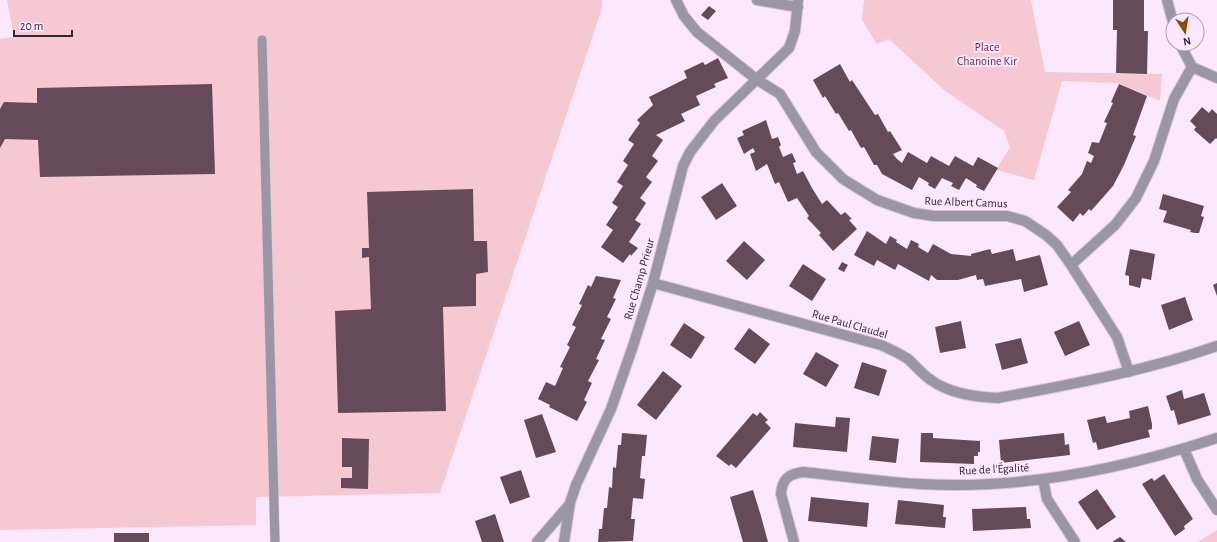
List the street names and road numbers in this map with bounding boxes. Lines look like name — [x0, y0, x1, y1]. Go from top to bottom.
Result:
street label: Rue Albert Camus — [924, 195, 1008, 209]
street label: Rue Champ Prieur — [622, 237, 656, 321]
street label: Rue Paul Claudel — [811, 307, 889, 341]
street label: Rue de l'Égalité — [959, 460, 1029, 477]

